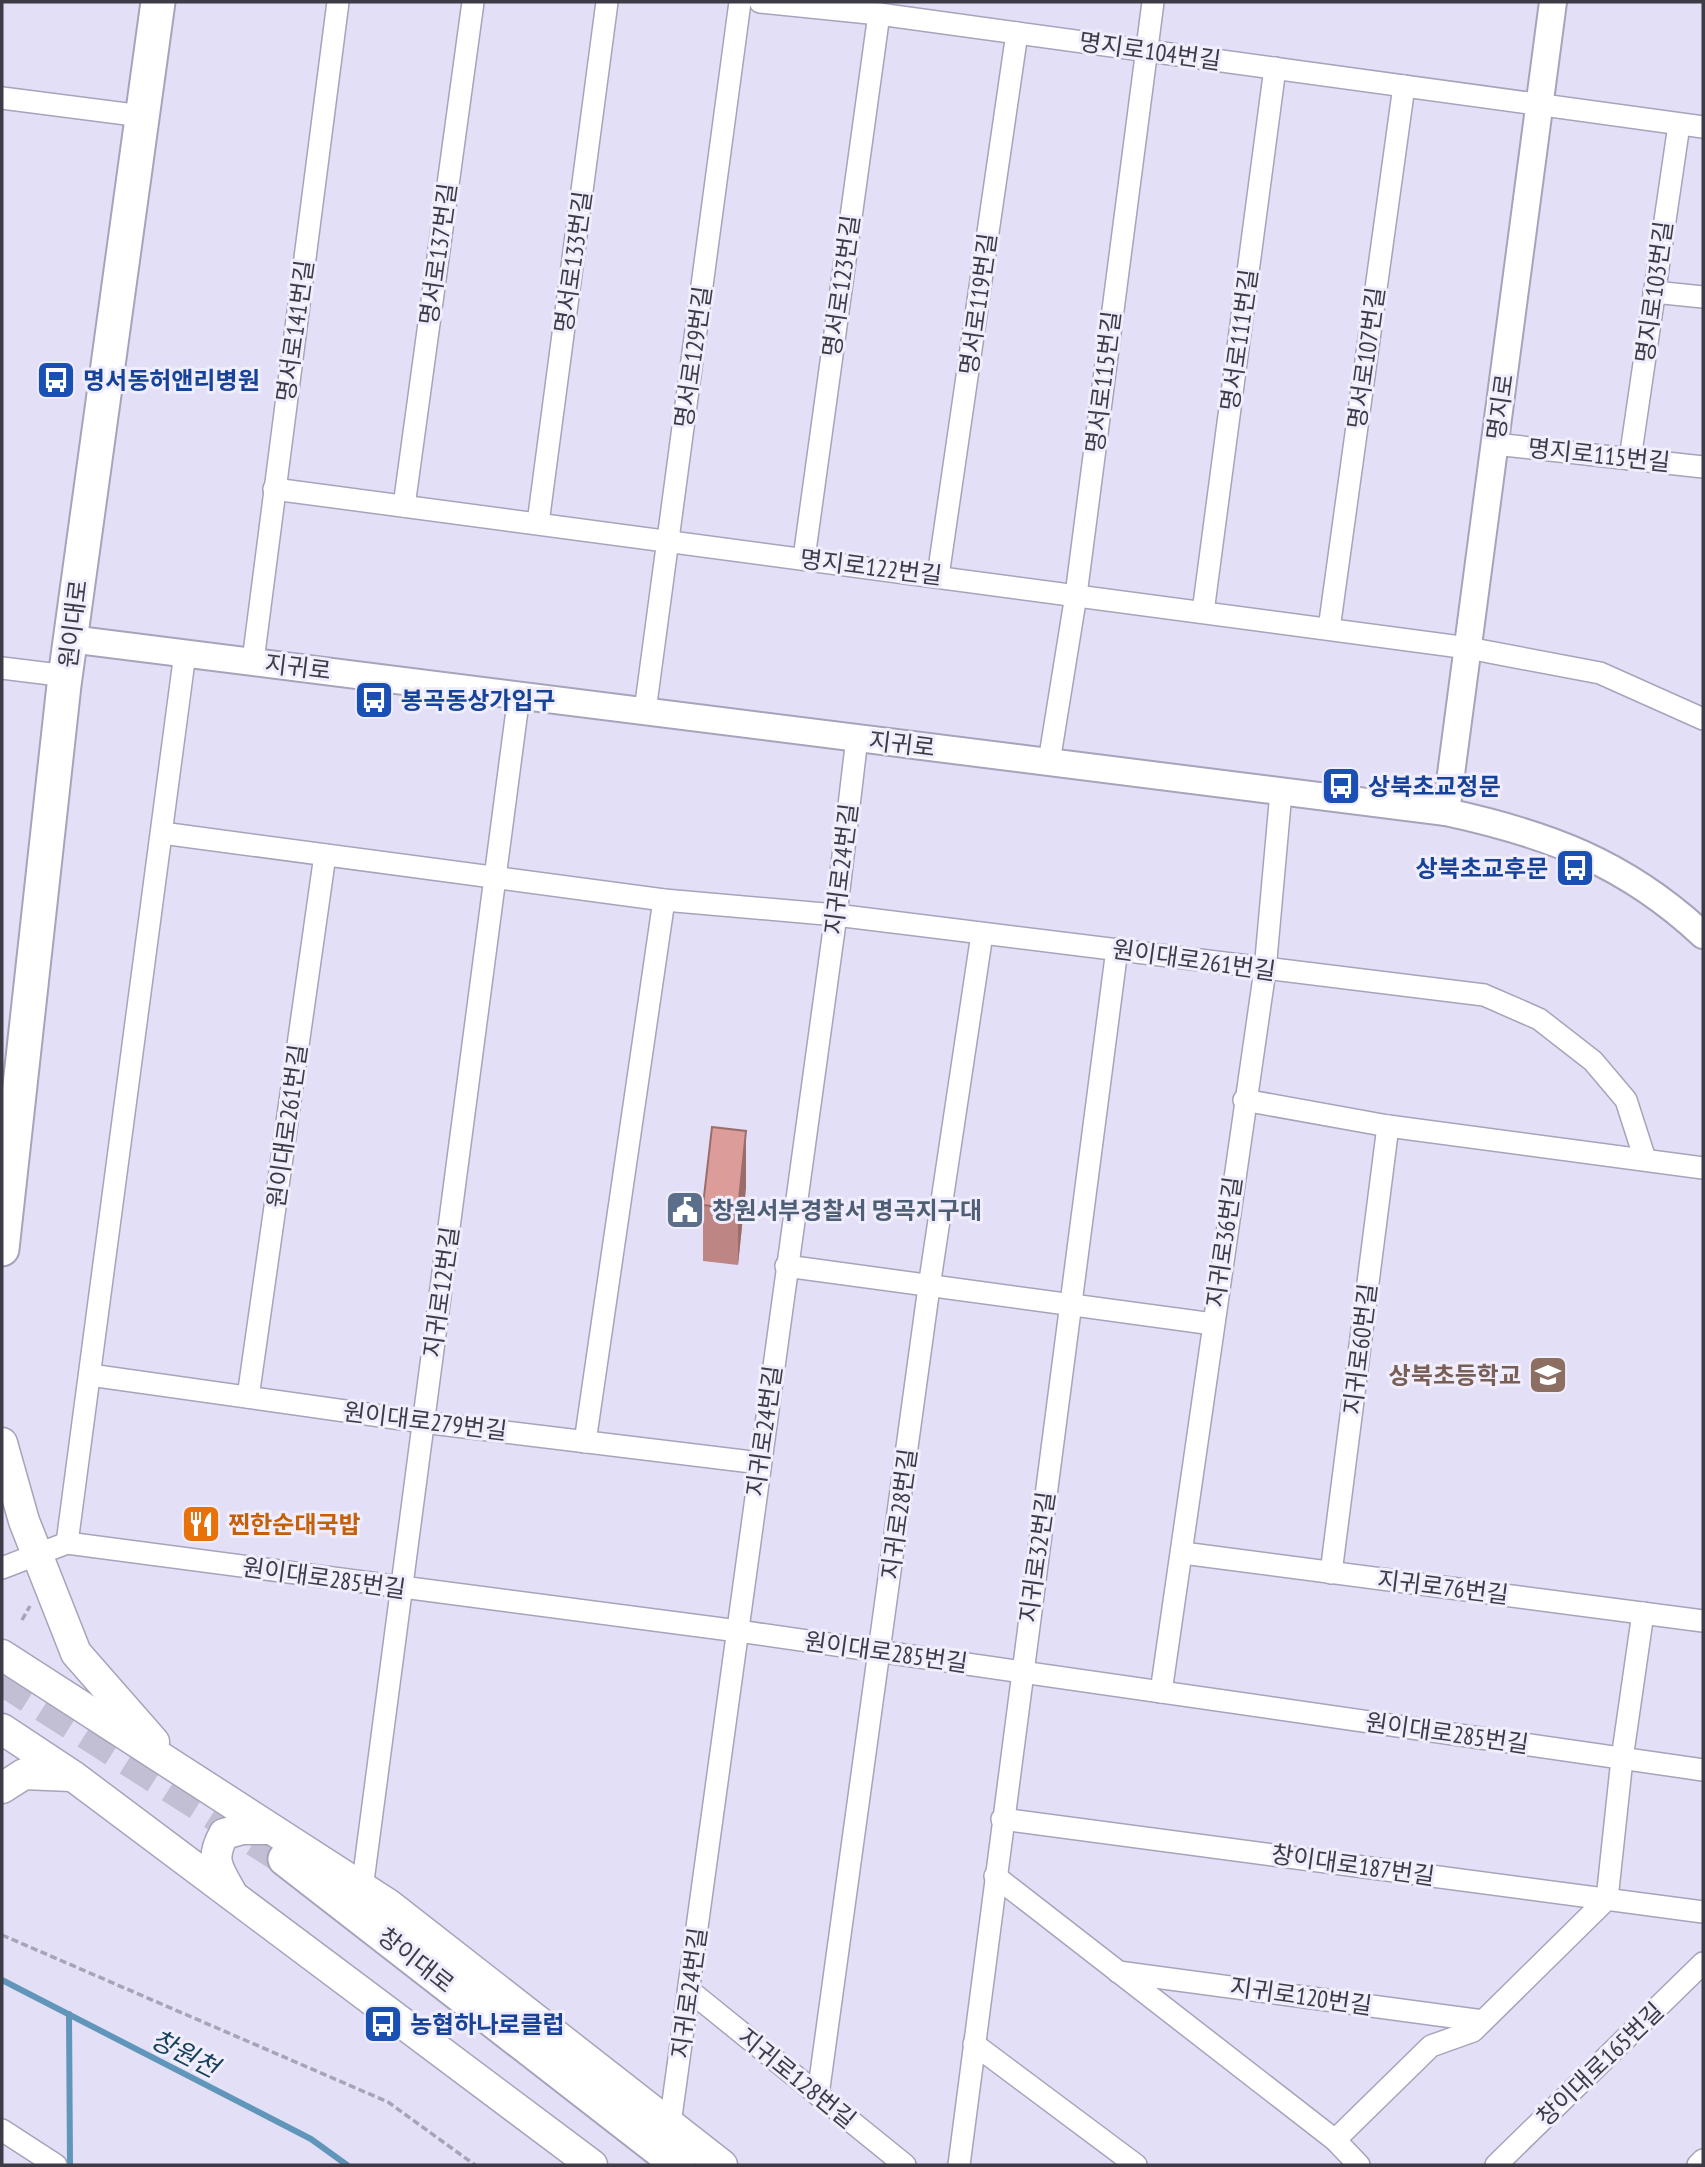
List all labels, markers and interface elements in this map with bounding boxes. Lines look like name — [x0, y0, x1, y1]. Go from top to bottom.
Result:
street label: 명지로104번길 — [1077, 26, 1223, 76]
street label: 명서로137번길 — [413, 181, 463, 327]
street label: 명서로133번길 — [548, 189, 598, 335]
street label: 명서로123번길 — [816, 213, 866, 359]
street label: 명지로103번길 — [1629, 219, 1679, 365]
street label: 명서로119번길 — [953, 231, 1003, 377]
street label: 명서로141번길 — [270, 258, 320, 404]
street label: 명서로111번길 — [1214, 267, 1264, 413]
street label: 명서로129번길 — [668, 284, 718, 430]
street label: 명서로107번길 — [1341, 285, 1391, 431]
street label: 명서로115번길 — [1079, 309, 1127, 455]
bus stop icon: 명서동허앤리병원 — [35, 359, 77, 401]
place label: 명서동허앤리병원 — [83, 365, 260, 396]
street label: 명지로 — [1480, 372, 1520, 442]
street label: 명지로115번길 — [1526, 432, 1672, 478]
street label: 명지로122번길 — [798, 543, 944, 591]
street label: 원이대로 — [52, 578, 94, 670]
street label: 지귀로 — [263, 648, 333, 686]
bus stop icon: 봉곡동상가입구 — [353, 679, 395, 721]
place label: 봉곡동상가입구 — [401, 685, 556, 716]
street label: 지귀로 — [867, 725, 937, 763]
bus stop icon: 상북초교정문 — [1320, 765, 1362, 807]
place label: 상북초교정문 — [1368, 771, 1500, 802]
street label: 지귀로24번길 — [818, 802, 864, 936]
bus stop icon: 상북초교후문 — [1554, 847, 1596, 889]
place label: 상북초교후문 — [1416, 853, 1548, 884]
street label: 원이대로261번길 — [1110, 933, 1278, 987]
street label: 원이대로261번길 — [260, 1042, 314, 1210]
street label: 지귀로36번길 — [1199, 1174, 1249, 1310]
public building icon: 창원서부경찰서 명곡지구대 — [664, 1189, 706, 1231]
place label: 창원서부경찰서 명곡지구대 — [712, 1195, 982, 1226]
street label: 지귀로12번길 — [416, 1224, 466, 1360]
street label: 지귀로60번길 — [1337, 1282, 1383, 1416]
school or university icon: 상북초등학교 — [1527, 1354, 1569, 1396]
place label: 상북초등학교 — [1389, 1360, 1521, 1391]
street label: 지귀로24번길 — [739, 1363, 789, 1499]
street label: 원이대로279번길 — [341, 1396, 509, 1446]
street label: 지귀로28번길 — [874, 1446, 924, 1582]
street label: 지귀로32번길 — [1012, 1489, 1062, 1625]
restaurant icon: 찐한순대국밥 — [180, 1503, 222, 1545]
place label: 찐한순대국밥 — [228, 1509, 360, 1540]
street label: 원이대로285번길 — [240, 1551, 408, 1605]
street label: 지귀로76번길 — [1376, 1564, 1510, 1610]
street label: 원이대로285번길 — [802, 1625, 970, 1679]
street label: 원이대로285번길 — [1363, 1706, 1531, 1760]
street label: 창이대로187번길 — [1269, 1838, 1437, 1892]
street label: 창이대로 — [372, 1921, 460, 1999]
street label: 지귀로24번길 — [664, 1925, 714, 2061]
street label: 지귀로120번길 — [1228, 1971, 1374, 2021]
street label: 창이대로165번길 — [1530, 1996, 1670, 2132]
bus stop icon: 농협하나로클럽 — [362, 2003, 404, 2045]
place label: 농협하나로클럽 — [410, 2009, 565, 2040]
street label: 지귀로128번길 — [732, 2021, 862, 2135]
water label: 창원천 — [146, 2022, 227, 2085]

